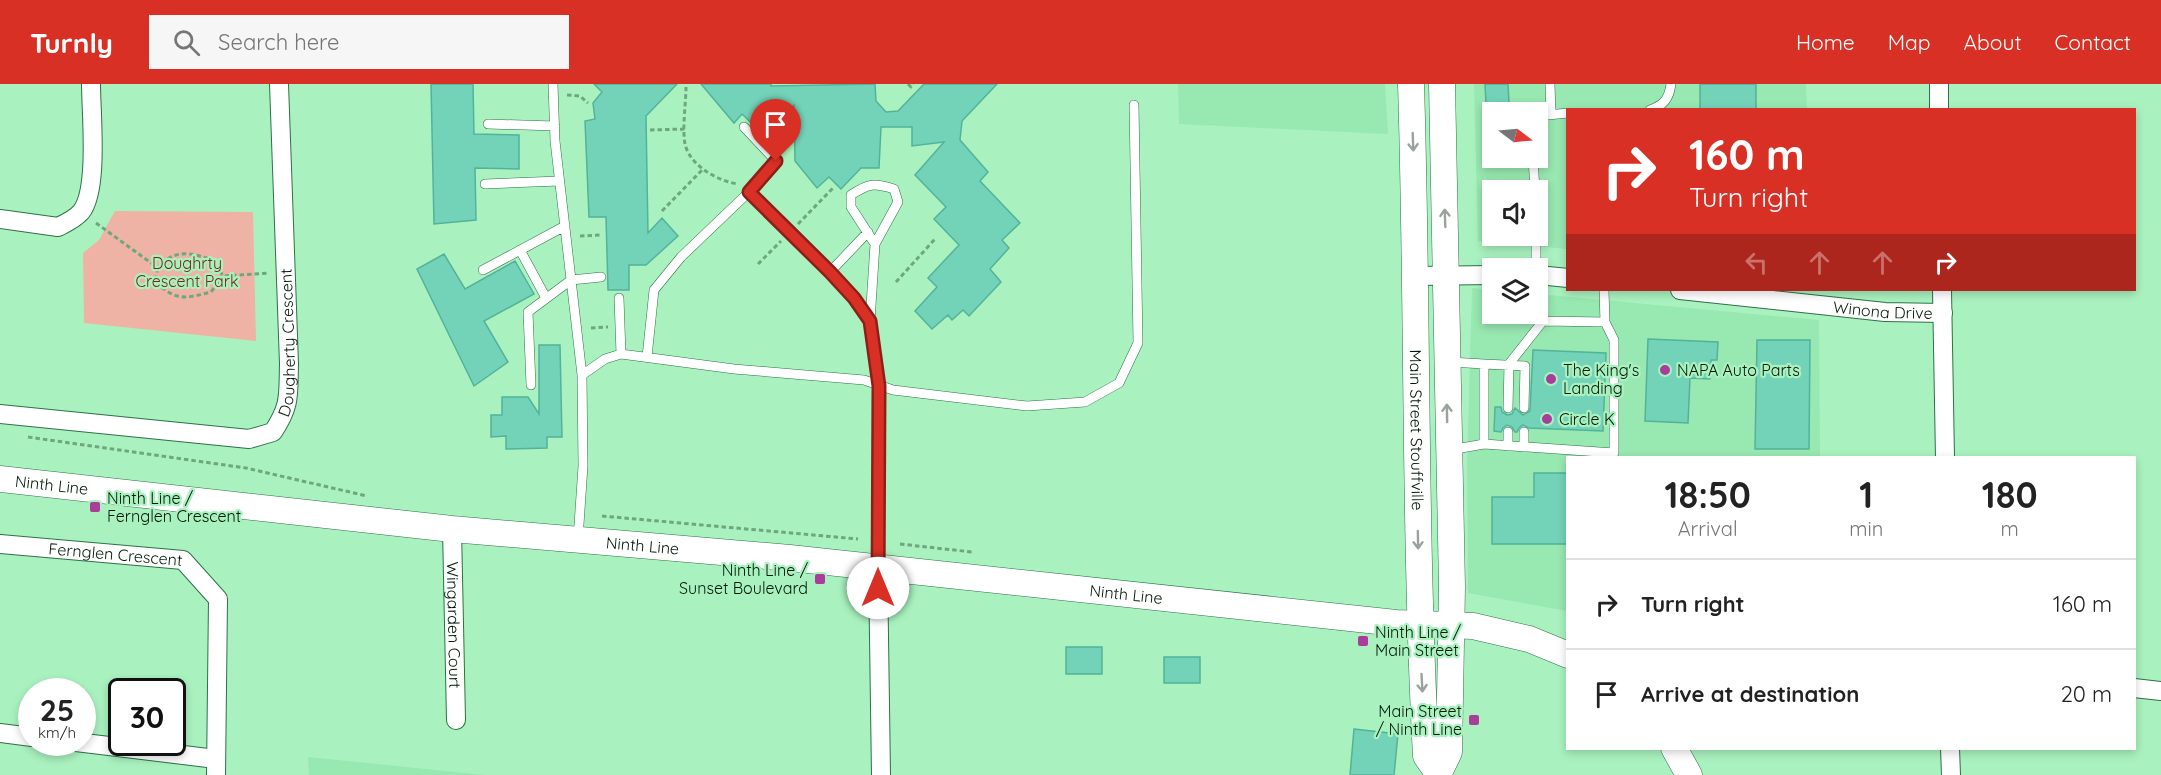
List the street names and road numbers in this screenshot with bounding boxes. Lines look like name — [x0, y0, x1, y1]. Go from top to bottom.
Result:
street label: Dougherty Crescent — [273, 268, 299, 419]
street label: Winona Drive — [1832, 297, 1933, 323]
street label: Main Street Stouffville — [1406, 349, 1428, 511]
street label: Ninth Line — [14, 471, 89, 499]
street label: Ninth Line — [605, 532, 680, 558]
street label: Fernglen Crescent — [48, 538, 183, 570]
street label: Wingarden Court — [443, 561, 465, 689]
street label: Ninth Line — [1088, 580, 1164, 608]

